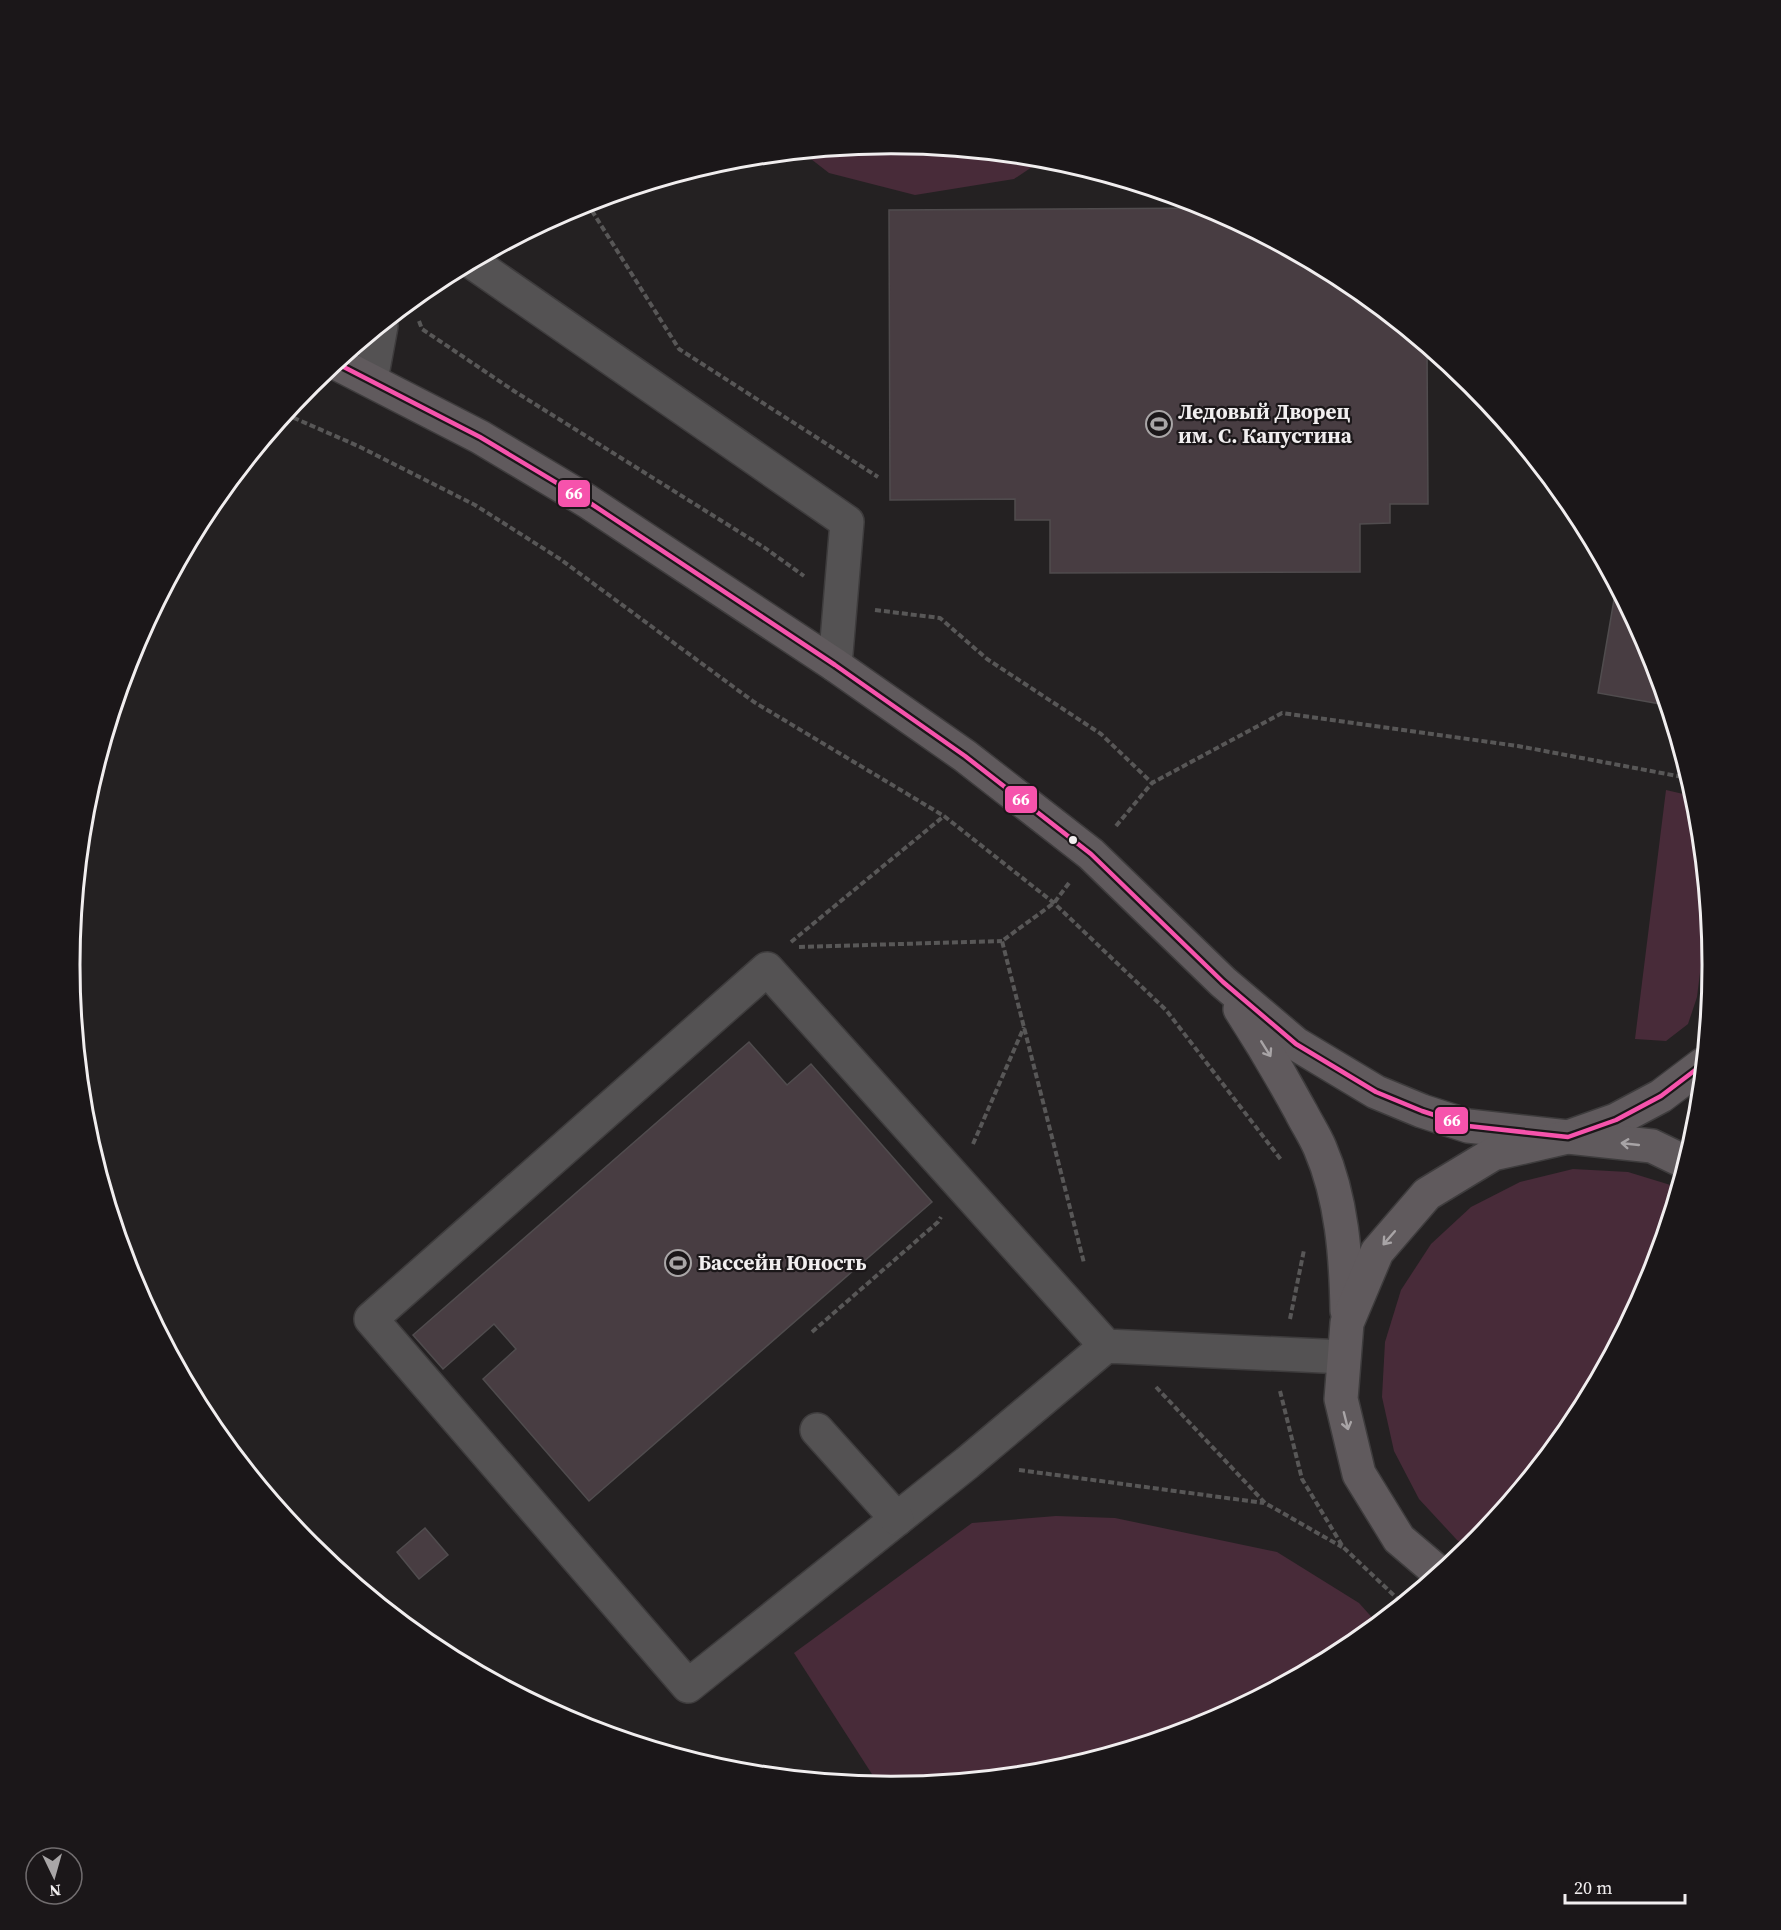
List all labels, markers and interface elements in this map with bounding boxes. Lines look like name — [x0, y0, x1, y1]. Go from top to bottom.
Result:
place label: Ледовый Дворец им. С. Капустина — [1178, 397, 1353, 450]
sports icon: Ледовый Дворец им. С. Капустина — [1144, 409, 1174, 439]
line badge: 66 — [557, 479, 591, 508]
text: 66 — [565, 482, 583, 504]
line badge: 66 — [1004, 785, 1038, 814]
text: 66 — [1012, 788, 1030, 810]
unlabelled marker — [1067, 834, 1079, 846]
one-way arrow — [1260, 1040, 1272, 1057]
line badge: 66 — [1434, 1106, 1469, 1135]
text: 66 — [1443, 1109, 1461, 1131]
one-way arrow — [1621, 1138, 1641, 1149]
one-way arrow — [1382, 1230, 1396, 1245]
sports icon: Бассейн Юность — [663, 1248, 693, 1278]
place label: Бассейн Юность — [698, 1248, 866, 1277]
one-way arrow — [1341, 1412, 1353, 1431]
north arrow — [24, 1846, 84, 1906]
scale bar — [1565, 1867, 1685, 1905]
text: 20 m — [1574, 1875, 1612, 1900]
text: N — [48, 1879, 62, 1902]

